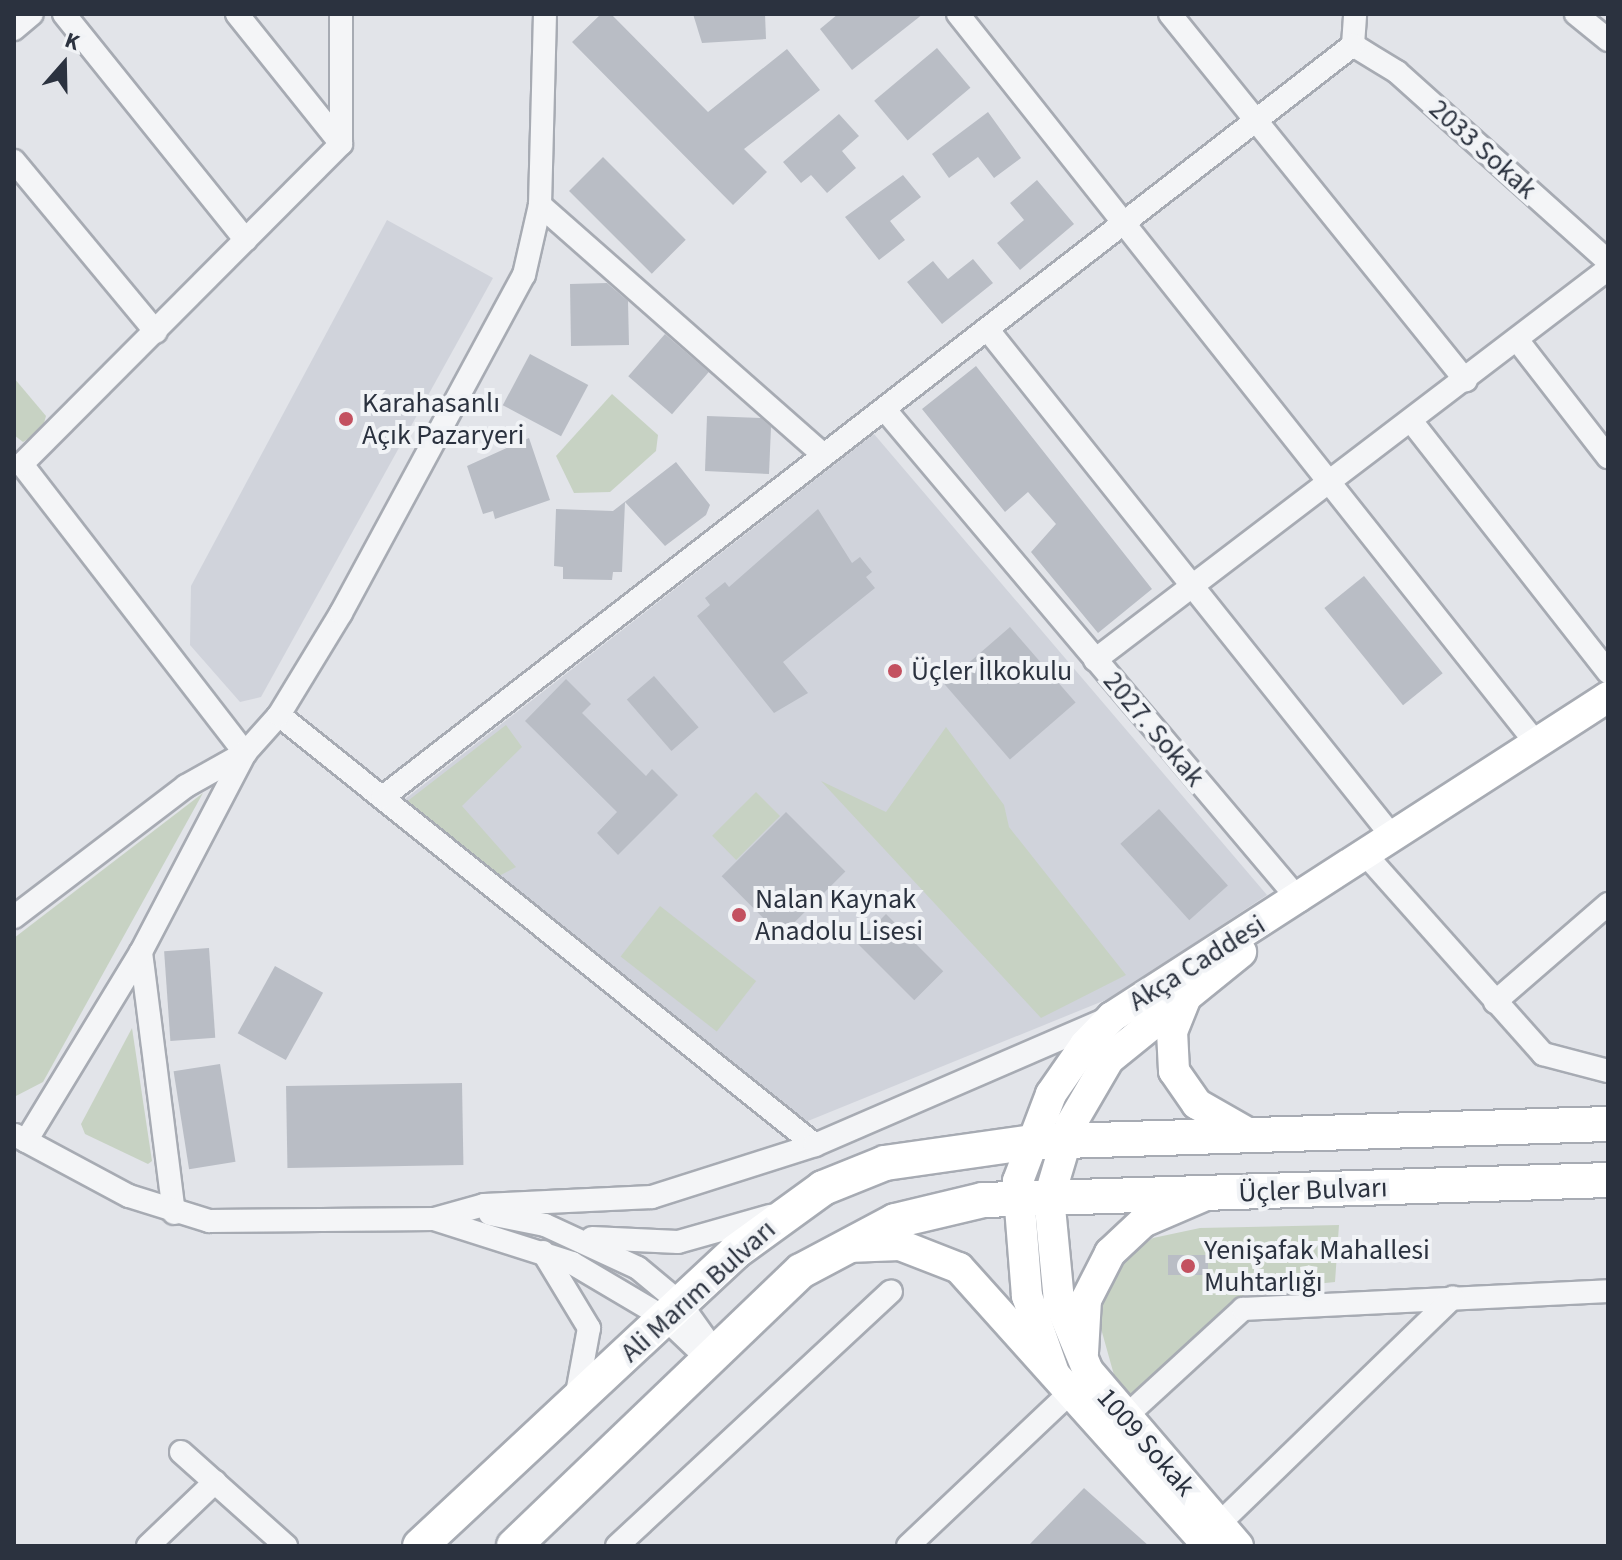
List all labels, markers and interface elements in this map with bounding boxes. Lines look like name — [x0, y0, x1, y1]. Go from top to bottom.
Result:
north arrow — [24, 24, 104, 104]
text: K — [60, 24, 84, 59]
street label: 2033 Sokak — [1422, 92, 1544, 206]
place label: Karahasanlı Açık Pazaryeri — [362, 386, 524, 452]
marker: Karahasanlı Açık Pazaryeri — [337, 410, 355, 428]
place label: Üçler İlkokulu — [911, 654, 1072, 688]
marker: Üçler İlkokulu — [886, 662, 904, 680]
street label: 2027. Sokak — [1096, 665, 1212, 793]
place label: Nalan Kaynak Anadolu Lisesi — [755, 882, 923, 948]
marker: Nalan Kaynak Anadolu Lisesi — [730, 906, 748, 924]
street label: Akça Caddesi — [1123, 908, 1271, 1018]
street label: Üçler Bulvarı — [1238, 1171, 1388, 1209]
street label: Ali Marım Bulvarı — [614, 1213, 782, 1369]
place label: Yenişafak Mahallesi Muhtarlığı — [1204, 1233, 1430, 1299]
marker: Yenişafak Mahallesi Muhtarlığı — [1179, 1257, 1197, 1275]
street label: 1009 Sokak — [1090, 1381, 1202, 1503]

